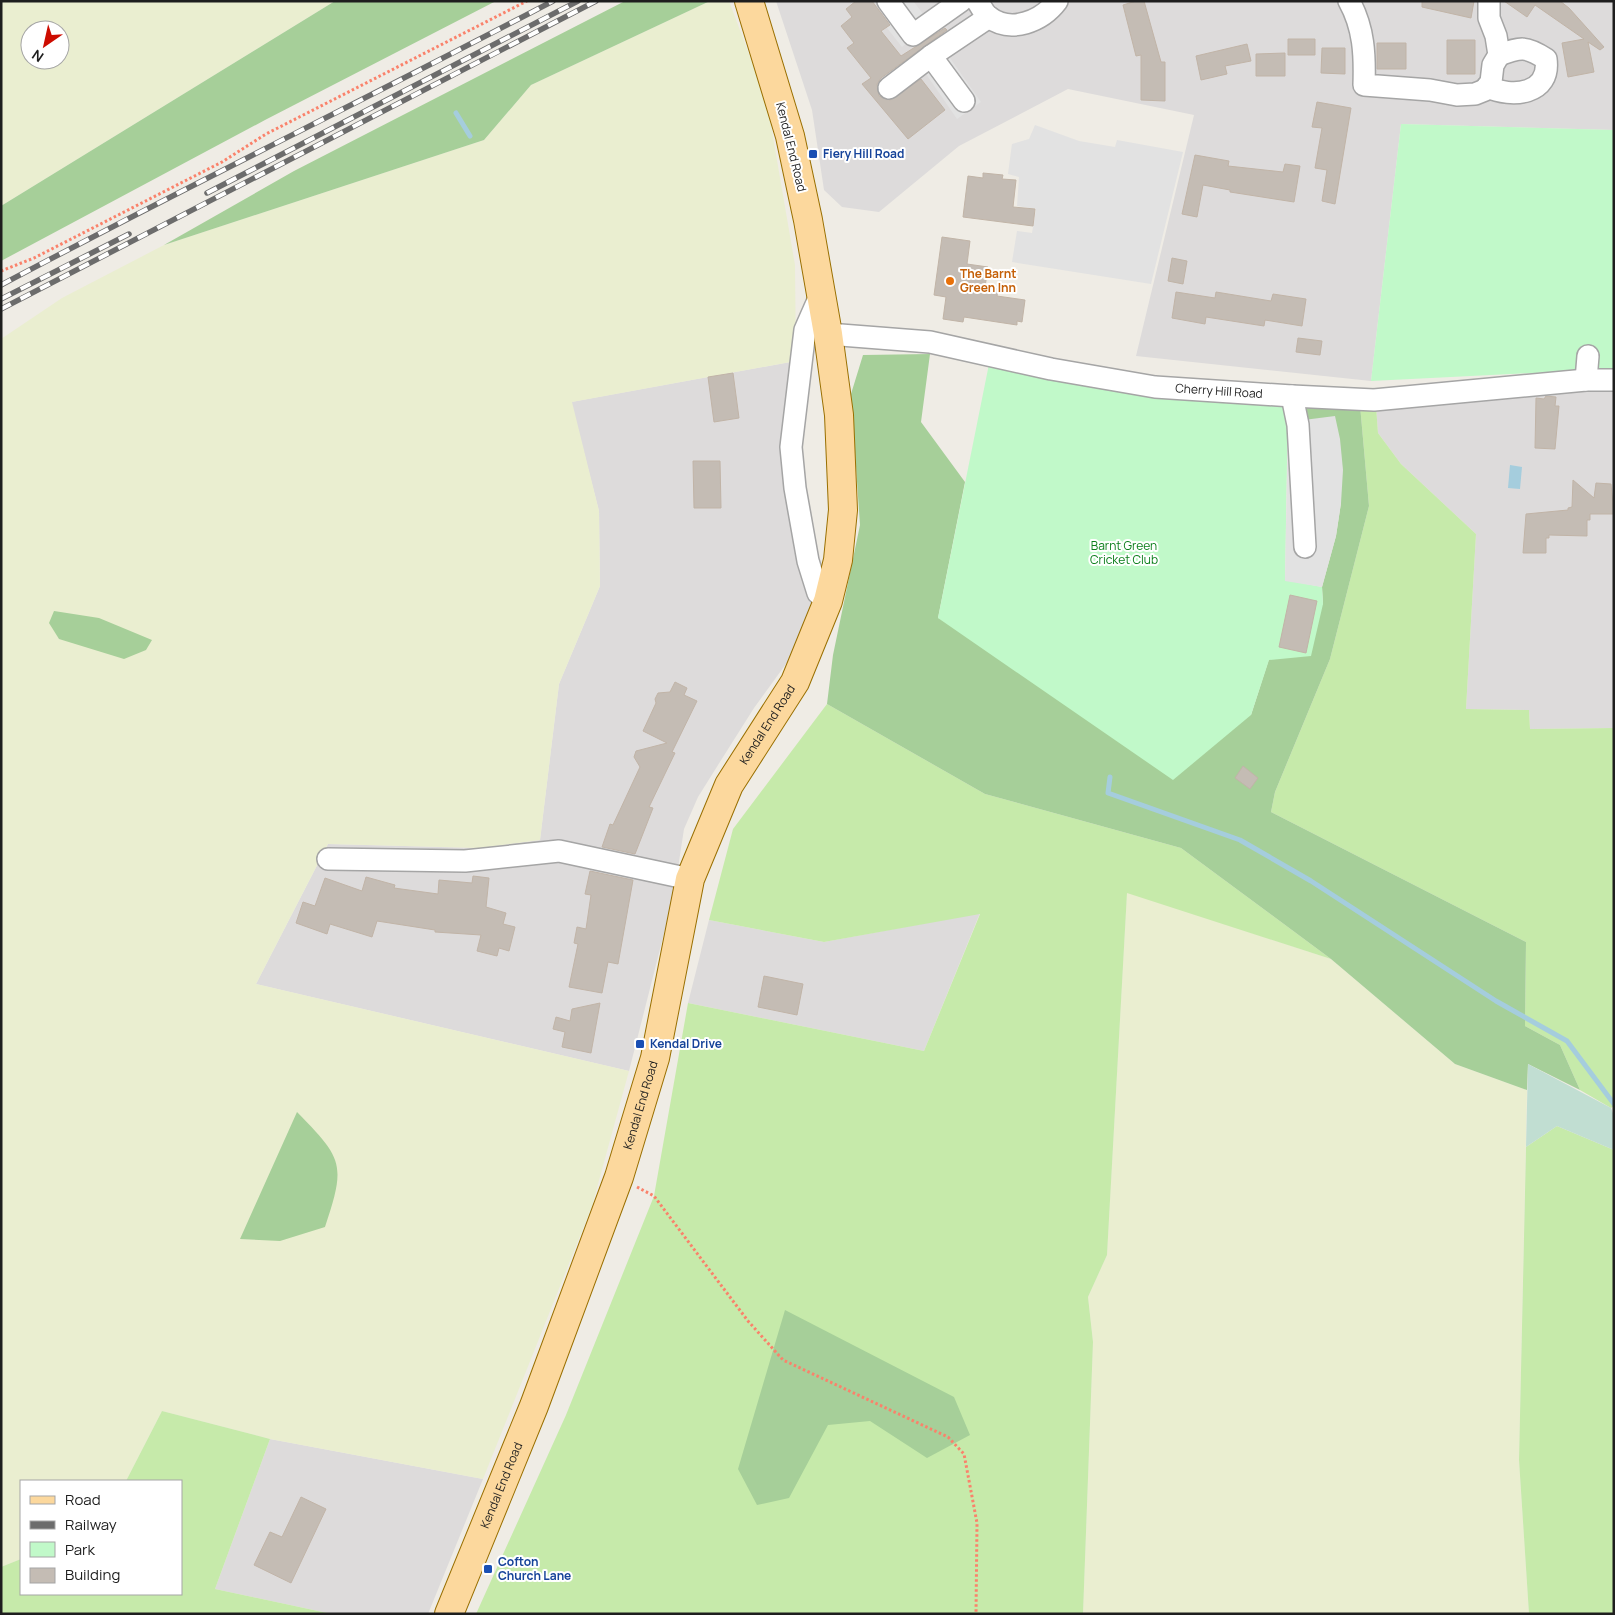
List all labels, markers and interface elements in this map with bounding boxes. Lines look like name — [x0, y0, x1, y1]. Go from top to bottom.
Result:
north arrow — [20, 20, 70, 70]
text: N — [28, 46, 47, 67]
street label: Kendal End Road — [772, 100, 811, 193]
place label: Fiery Hill Road — [823, 145, 904, 162]
marker: Fiery Hill Road — [807, 148, 819, 160]
place label: The Barnt Green Inn — [960, 265, 1016, 296]
marker: The Barnt Green Inn — [944, 275, 956, 287]
street label: Cherry Hill Road — [1175, 379, 1263, 402]
park label: Barnt Green Cricket Club — [1090, 537, 1158, 568]
street label: Kendal End Road — [735, 681, 799, 768]
place label: Kendal Drive — [650, 1035, 722, 1052]
marker: Kendal Drive — [634, 1038, 646, 1050]
street label: Kendal End Road — [619, 1059, 662, 1151]
street label: Kendal End Road — [476, 1440, 526, 1531]
legend — [20, 1480, 182, 1595]
text: Road — [65, 1489, 101, 1510]
text: Railway — [65, 1514, 117, 1535]
text: Park — [65, 1539, 95, 1560]
place label: Cofton Church Lane — [498, 1553, 571, 1584]
marker: Cofton Church Lane — [482, 1563, 494, 1575]
text: Building — [65, 1564, 120, 1585]

